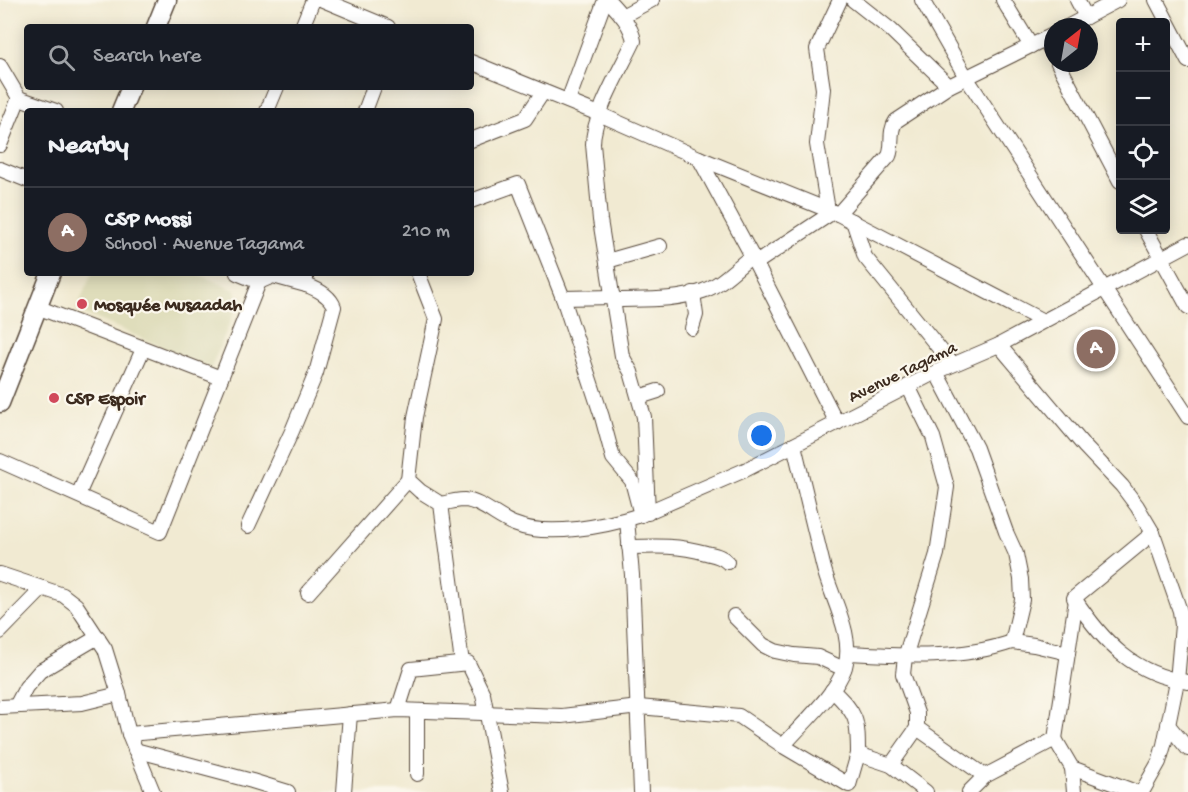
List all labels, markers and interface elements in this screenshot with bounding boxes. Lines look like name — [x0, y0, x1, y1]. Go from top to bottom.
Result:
north arrow — [1044, 18, 1098, 72]
map controls — [1116, 18, 1170, 234]
button: + — [1116, 18, 1170, 72]
search box — [24, 24, 474, 90]
icon: search — [45, 41, 78, 74]
text: Search here — [93, 44, 201, 70]
button: − — [1116, 72, 1170, 126]
button: locate — [1116, 126, 1170, 180]
text: Nearby — [48, 132, 129, 163]
button: layers — [1116, 180, 1170, 234]
text: CSP Mossi — [105, 208, 192, 234]
text: A — [62, 221, 73, 244]
text: 210 m — [402, 221, 450, 244]
text: School · Avenue Tagama — [105, 234, 304, 257]
place label: Mosquée Musaadah — [94, 296, 243, 317]
marker: Mosquée Musaadah — [75, 297, 89, 311]
pin: A — [1076, 326, 1116, 372]
street label: Avenue Tagama — [845, 337, 962, 409]
place label: CSP Espoir — [65, 390, 147, 411]
marker: CSP Espoir — [47, 391, 61, 405]
your location — [747, 421, 776, 450]

